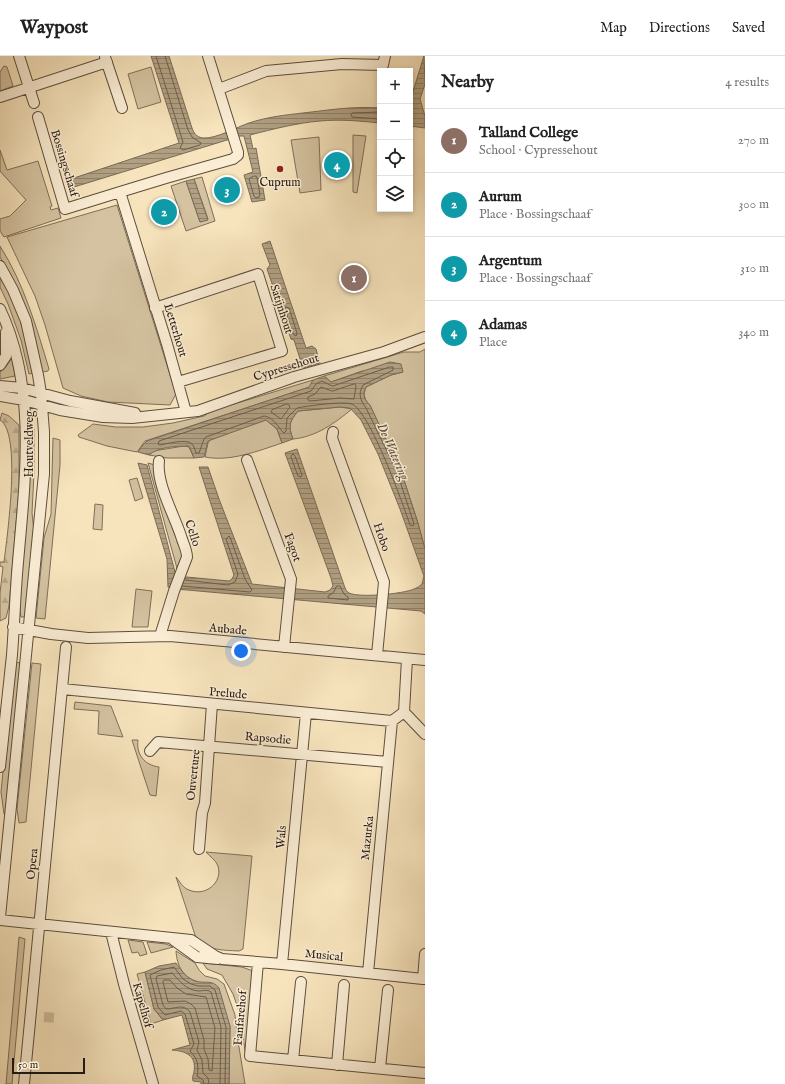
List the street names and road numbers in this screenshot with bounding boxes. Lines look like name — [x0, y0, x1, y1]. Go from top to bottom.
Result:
street label: Bossingschaaf — [47, 128, 83, 201]
street label: Satijnhout — [267, 283, 297, 336]
street label: Letterhout — [160, 301, 191, 359]
street label: Cypressehout — [251, 350, 321, 386]
street label: Houtveldweg — [22, 410, 37, 478]
street label: Cello — [181, 518, 204, 549]
street label: Hobo — [370, 521, 394, 554]
street label: Fagot — [280, 531, 305, 564]
street label: Aubade — [207, 620, 248, 639]
street label: Prelude — [208, 684, 248, 703]
street label: Rapsodie — [244, 729, 292, 749]
street label: Ouverture — [183, 748, 204, 801]
street label: Mazurka — [358, 814, 377, 861]
street label: Wals — [273, 825, 290, 849]
street label: Opera — [23, 847, 43, 881]
street label: Musical — [304, 946, 345, 965]
street label: Kapelhof — [128, 981, 157, 1032]
street label: Fanfarehof — [231, 987, 251, 1046]

